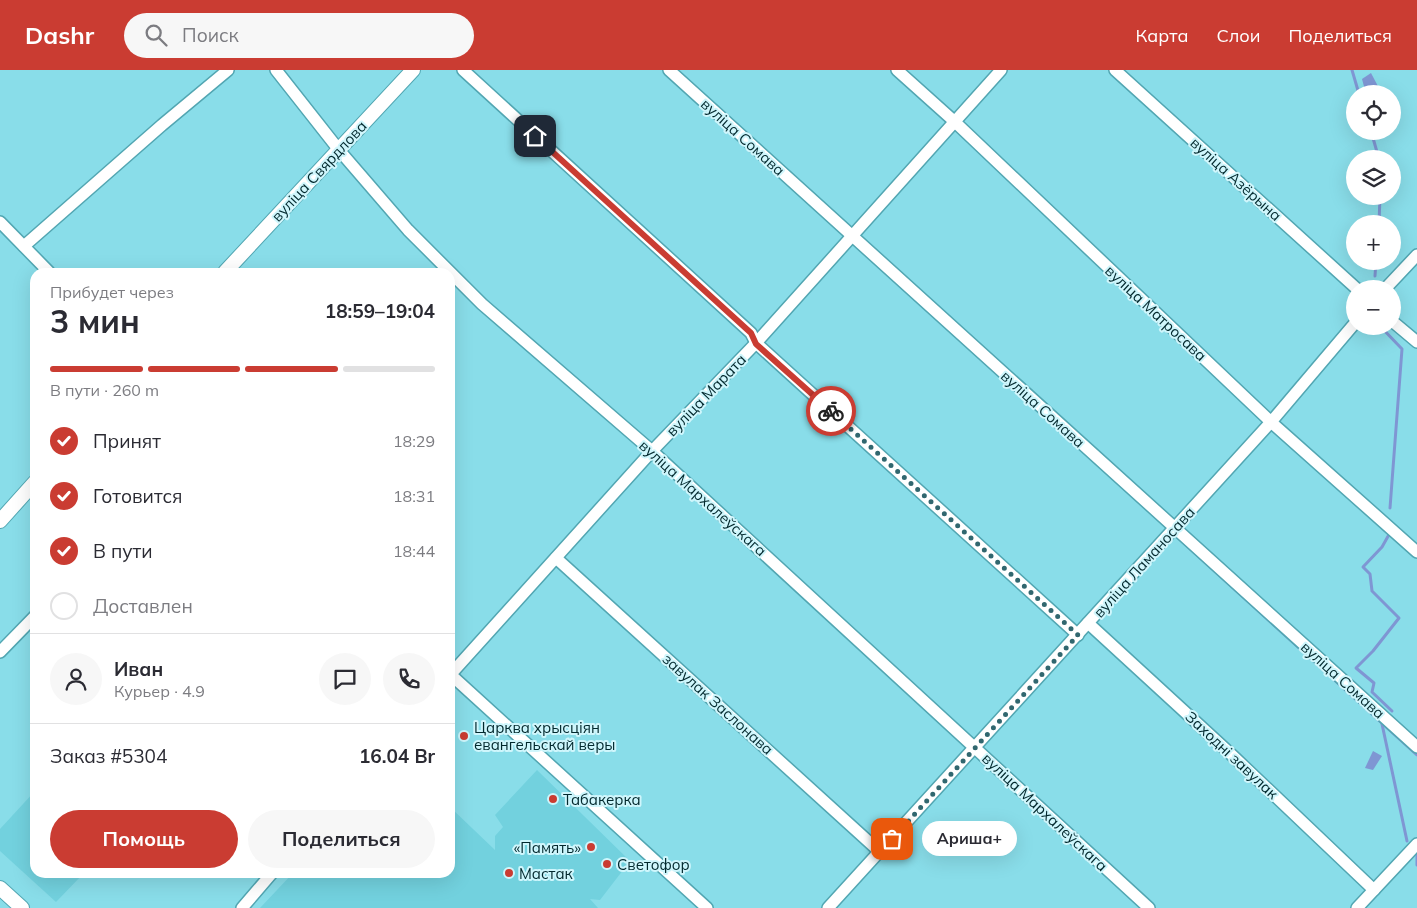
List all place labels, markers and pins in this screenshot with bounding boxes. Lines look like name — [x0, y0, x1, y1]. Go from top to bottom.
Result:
pin — [514, 115, 556, 157]
place label: Царква хрысціян евангельскай веры — [474, 718, 615, 754]
marker: Царква хрысціян евангельскай веры — [458, 730, 470, 742]
place label: Табакерка — [563, 790, 641, 809]
marker: Табакерка — [547, 793, 559, 805]
pin — [871, 818, 913, 860]
callout: Ариша+ — [922, 822, 1017, 856]
place label: «Память» — [514, 838, 581, 857]
marker: «Память» — [585, 841, 597, 853]
place label: Светофор — [617, 855, 690, 874]
marker: Светофор — [601, 858, 613, 870]
place label: Мастак — [519, 864, 574, 883]
marker: Мастак — [503, 867, 515, 879]

